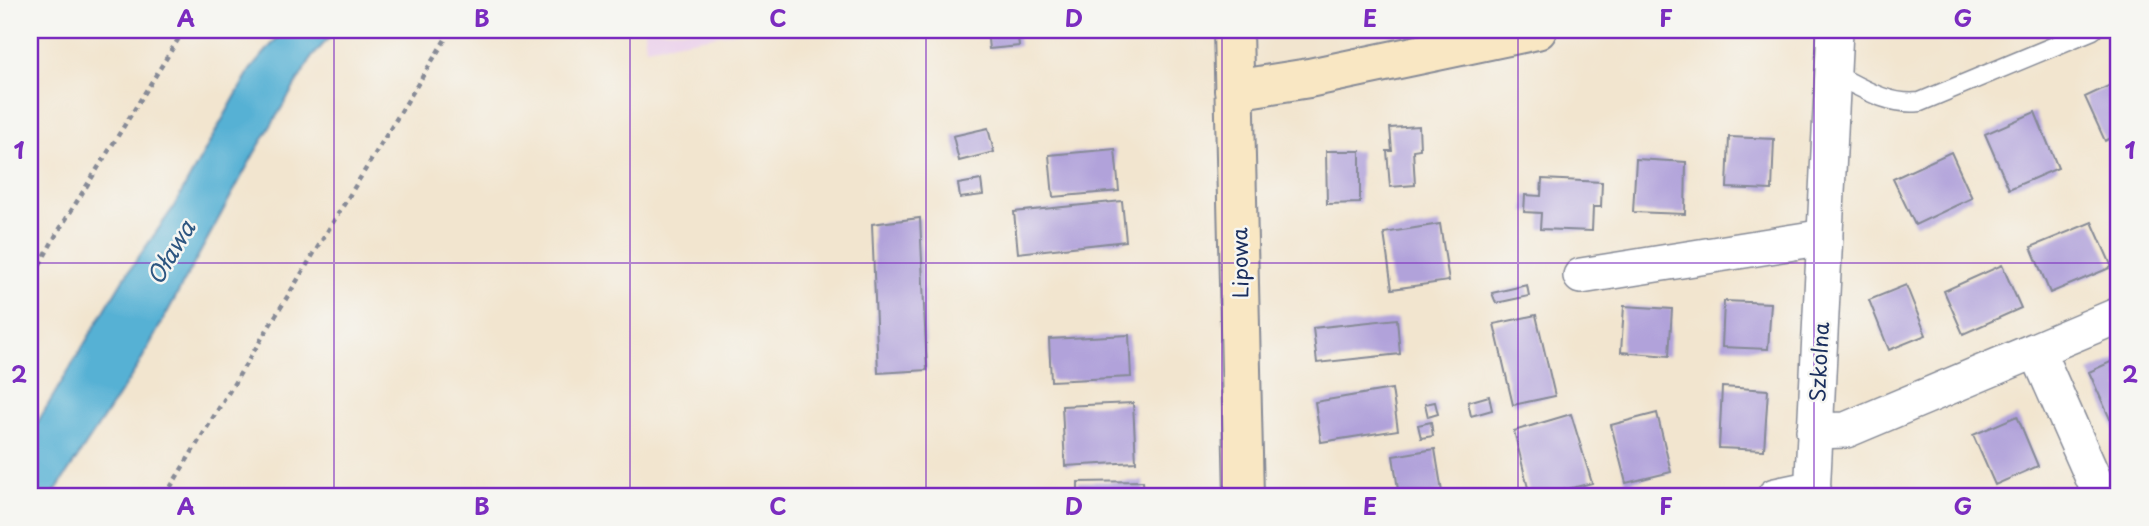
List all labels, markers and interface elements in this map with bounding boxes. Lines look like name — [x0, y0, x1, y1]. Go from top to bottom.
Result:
text: A — [177, 0, 195, 35]
text: B — [474, 0, 490, 35]
text: C — [769, 0, 787, 35]
text: D — [1065, 0, 1083, 35]
text: E — [1363, 0, 1377, 35]
text: F — [1659, 0, 1673, 35]
text: G — [1954, 0, 1972, 35]
text: 1 — [14, 132, 25, 167]
text: 1 — [2125, 132, 2136, 167]
water label: Oława — [137, 213, 203, 291]
street label: Lipowa — [1222, 227, 1256, 299]
street label: Szkolna — [1800, 321, 1836, 403]
text: 2 — [11, 356, 27, 391]
text: 2 — [2122, 356, 2138, 391]
text: A — [177, 488, 195, 523]
text: B — [474, 488, 490, 523]
text: C — [769, 488, 787, 523]
text: D — [1065, 488, 1083, 523]
text: E — [1363, 488, 1377, 523]
text: F — [1659, 488, 1673, 523]
text: G — [1954, 488, 1972, 523]

